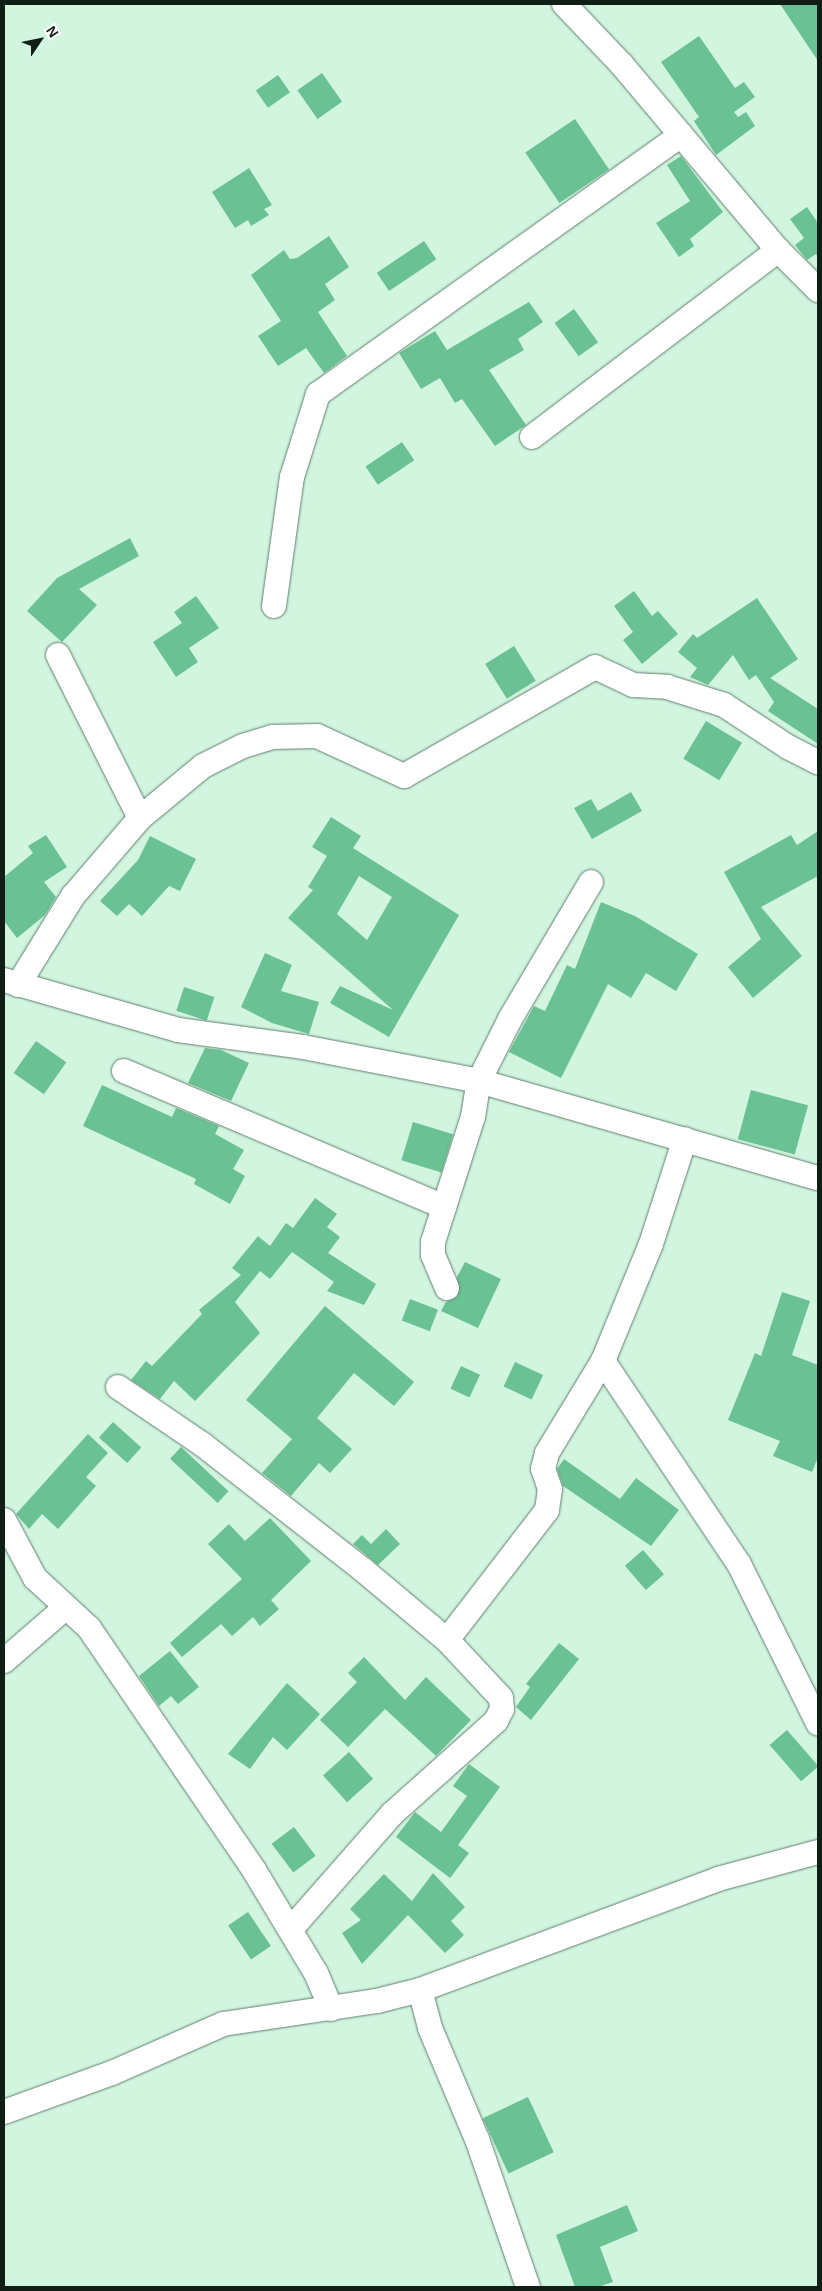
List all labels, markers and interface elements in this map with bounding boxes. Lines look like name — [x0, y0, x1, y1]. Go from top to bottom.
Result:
north arrow — [15, 15, 65, 65]
text: N — [43, 23, 62, 40]

